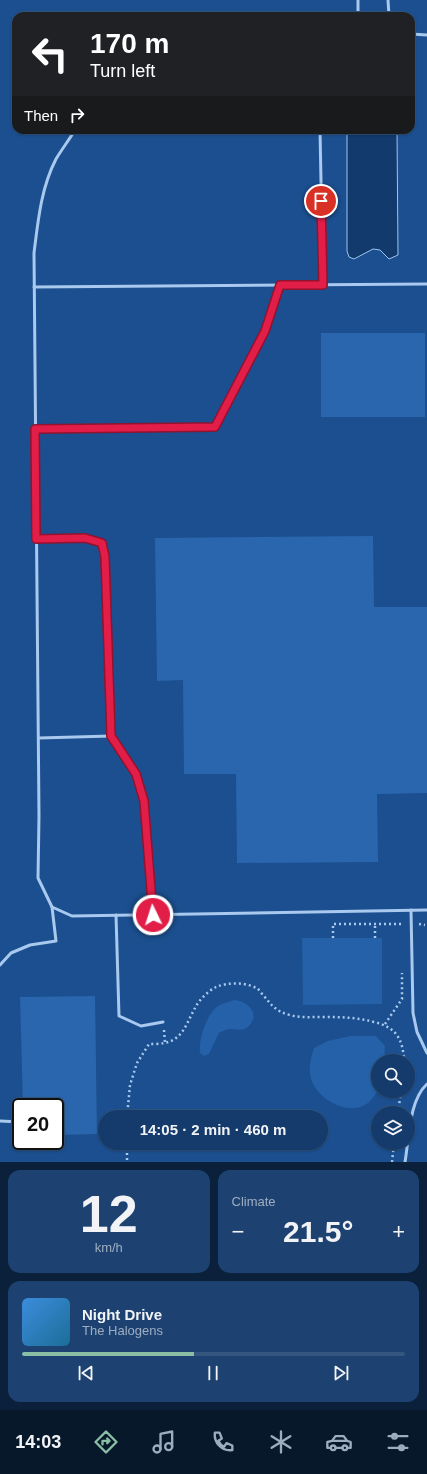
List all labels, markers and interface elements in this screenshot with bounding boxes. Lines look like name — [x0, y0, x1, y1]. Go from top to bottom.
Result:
icon: left — [24, 28, 76, 80]
text: 170 m — [90, 28, 169, 59]
text: Turn left — [90, 61, 155, 81]
icon: right — [66, 104, 88, 126]
text: Then — [24, 107, 58, 124]
pin — [304, 184, 338, 218]
icon: arrive — [310, 190, 332, 212]
position arrow — [132, 894, 174, 936]
map controls — [371, 1054, 415, 1150]
button: search — [371, 1054, 415, 1098]
speed limit sign: 20 — [12, 1098, 64, 1150]
button: layers — [371, 1106, 415, 1150]
text: 14:05 · 2 min · 460 m — [140, 1121, 286, 1138]
text: 12 — [80, 1185, 138, 1243]
text: Climate — [232, 1194, 276, 1209]
text: 21.5° — [283, 1215, 353, 1248]
text: − — [232, 1219, 244, 1244]
text: + — [392, 1219, 405, 1244]
text: km/h — [95, 1240, 123, 1255]
text: Night Drive — [82, 1306, 162, 1323]
text: The Halogens — [82, 1323, 163, 1338]
icon: previous — [75, 1362, 97, 1384]
icon: pause — [202, 1362, 224, 1384]
icon: next — [330, 1362, 352, 1384]
icon: directions — [92, 1428, 120, 1456]
icon: music — [150, 1428, 178, 1456]
icon: phone — [209, 1428, 237, 1456]
icon: climate — [267, 1428, 295, 1456]
icon: car — [325, 1428, 353, 1456]
icon: filters — [384, 1428, 412, 1456]
text: 14:03 — [15, 1432, 61, 1452]

